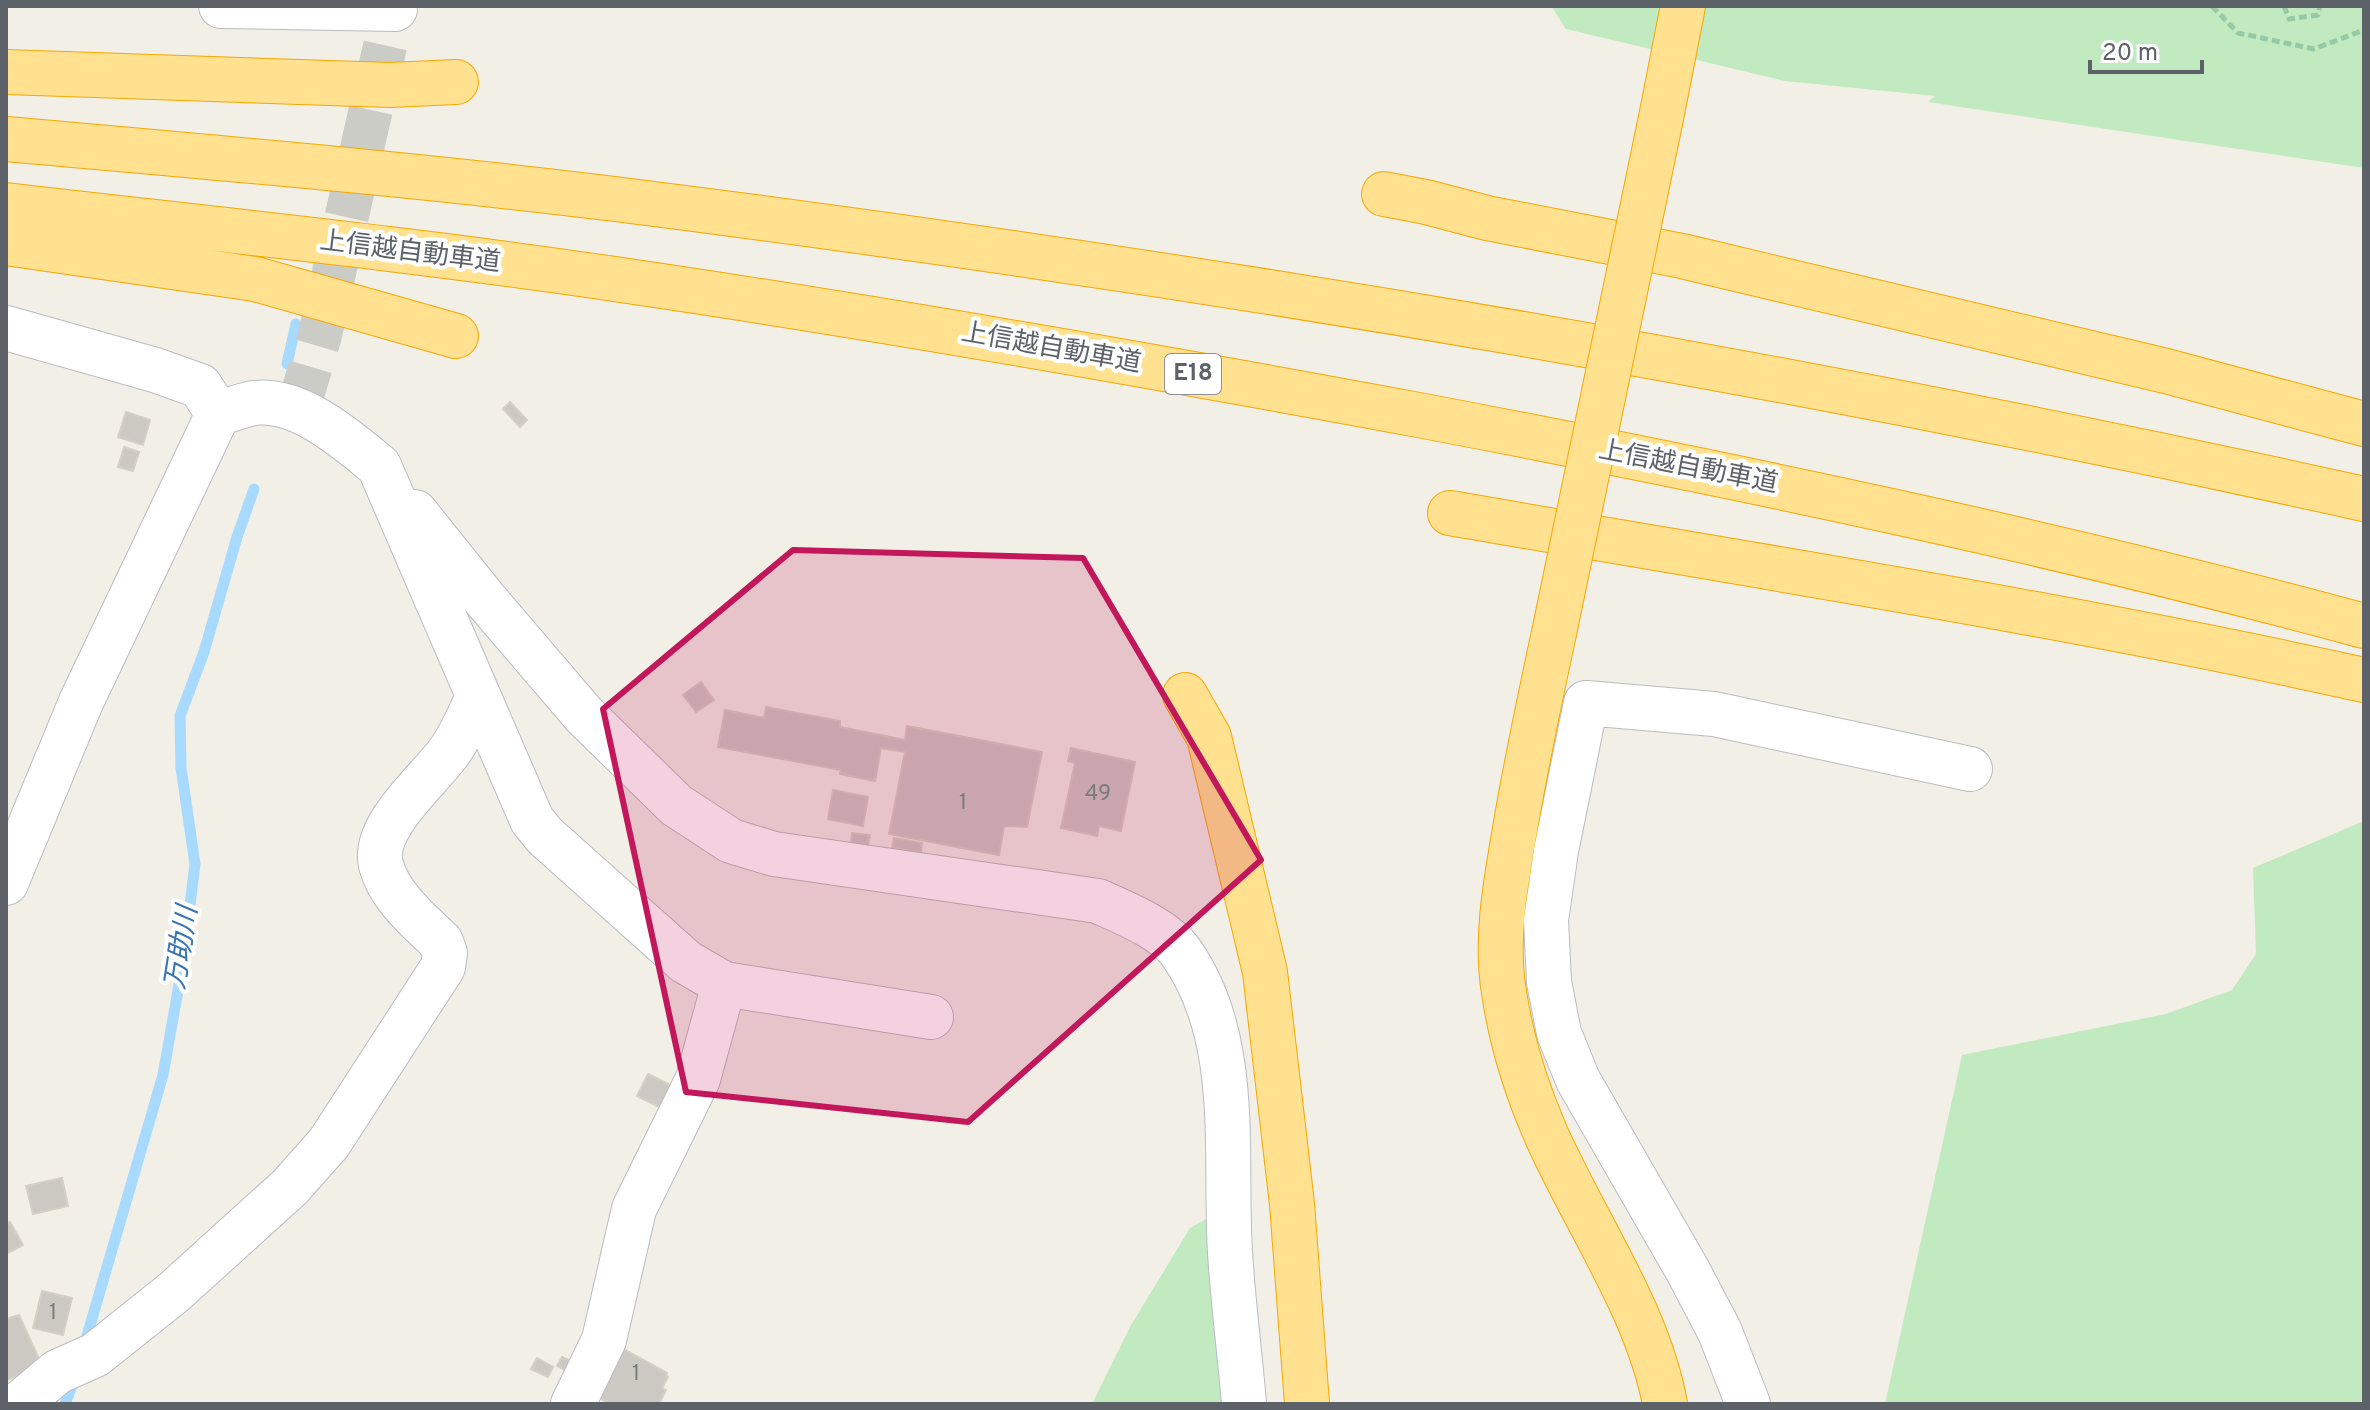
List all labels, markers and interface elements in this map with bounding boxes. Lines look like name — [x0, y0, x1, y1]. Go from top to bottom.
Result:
scale bar — [2090, 24, 2202, 74]
text: 20 m — [2102, 39, 2158, 69]
street label: 上信越自動車道 — [318, 226, 502, 280]
street label: 上信越自動車道 — [959, 317, 1143, 381]
road number: E18 — [1165, 354, 1221, 394]
street label: 上信越自動車道 — [1596, 434, 1780, 502]
house number: 49 — [1085, 781, 1111, 808]
house number: 1 — [959, 790, 967, 817]
water label: 万助川 — [159, 901, 208, 992]
house number: 1 — [49, 1300, 57, 1327]
house number: 1 — [632, 1361, 640, 1388]

